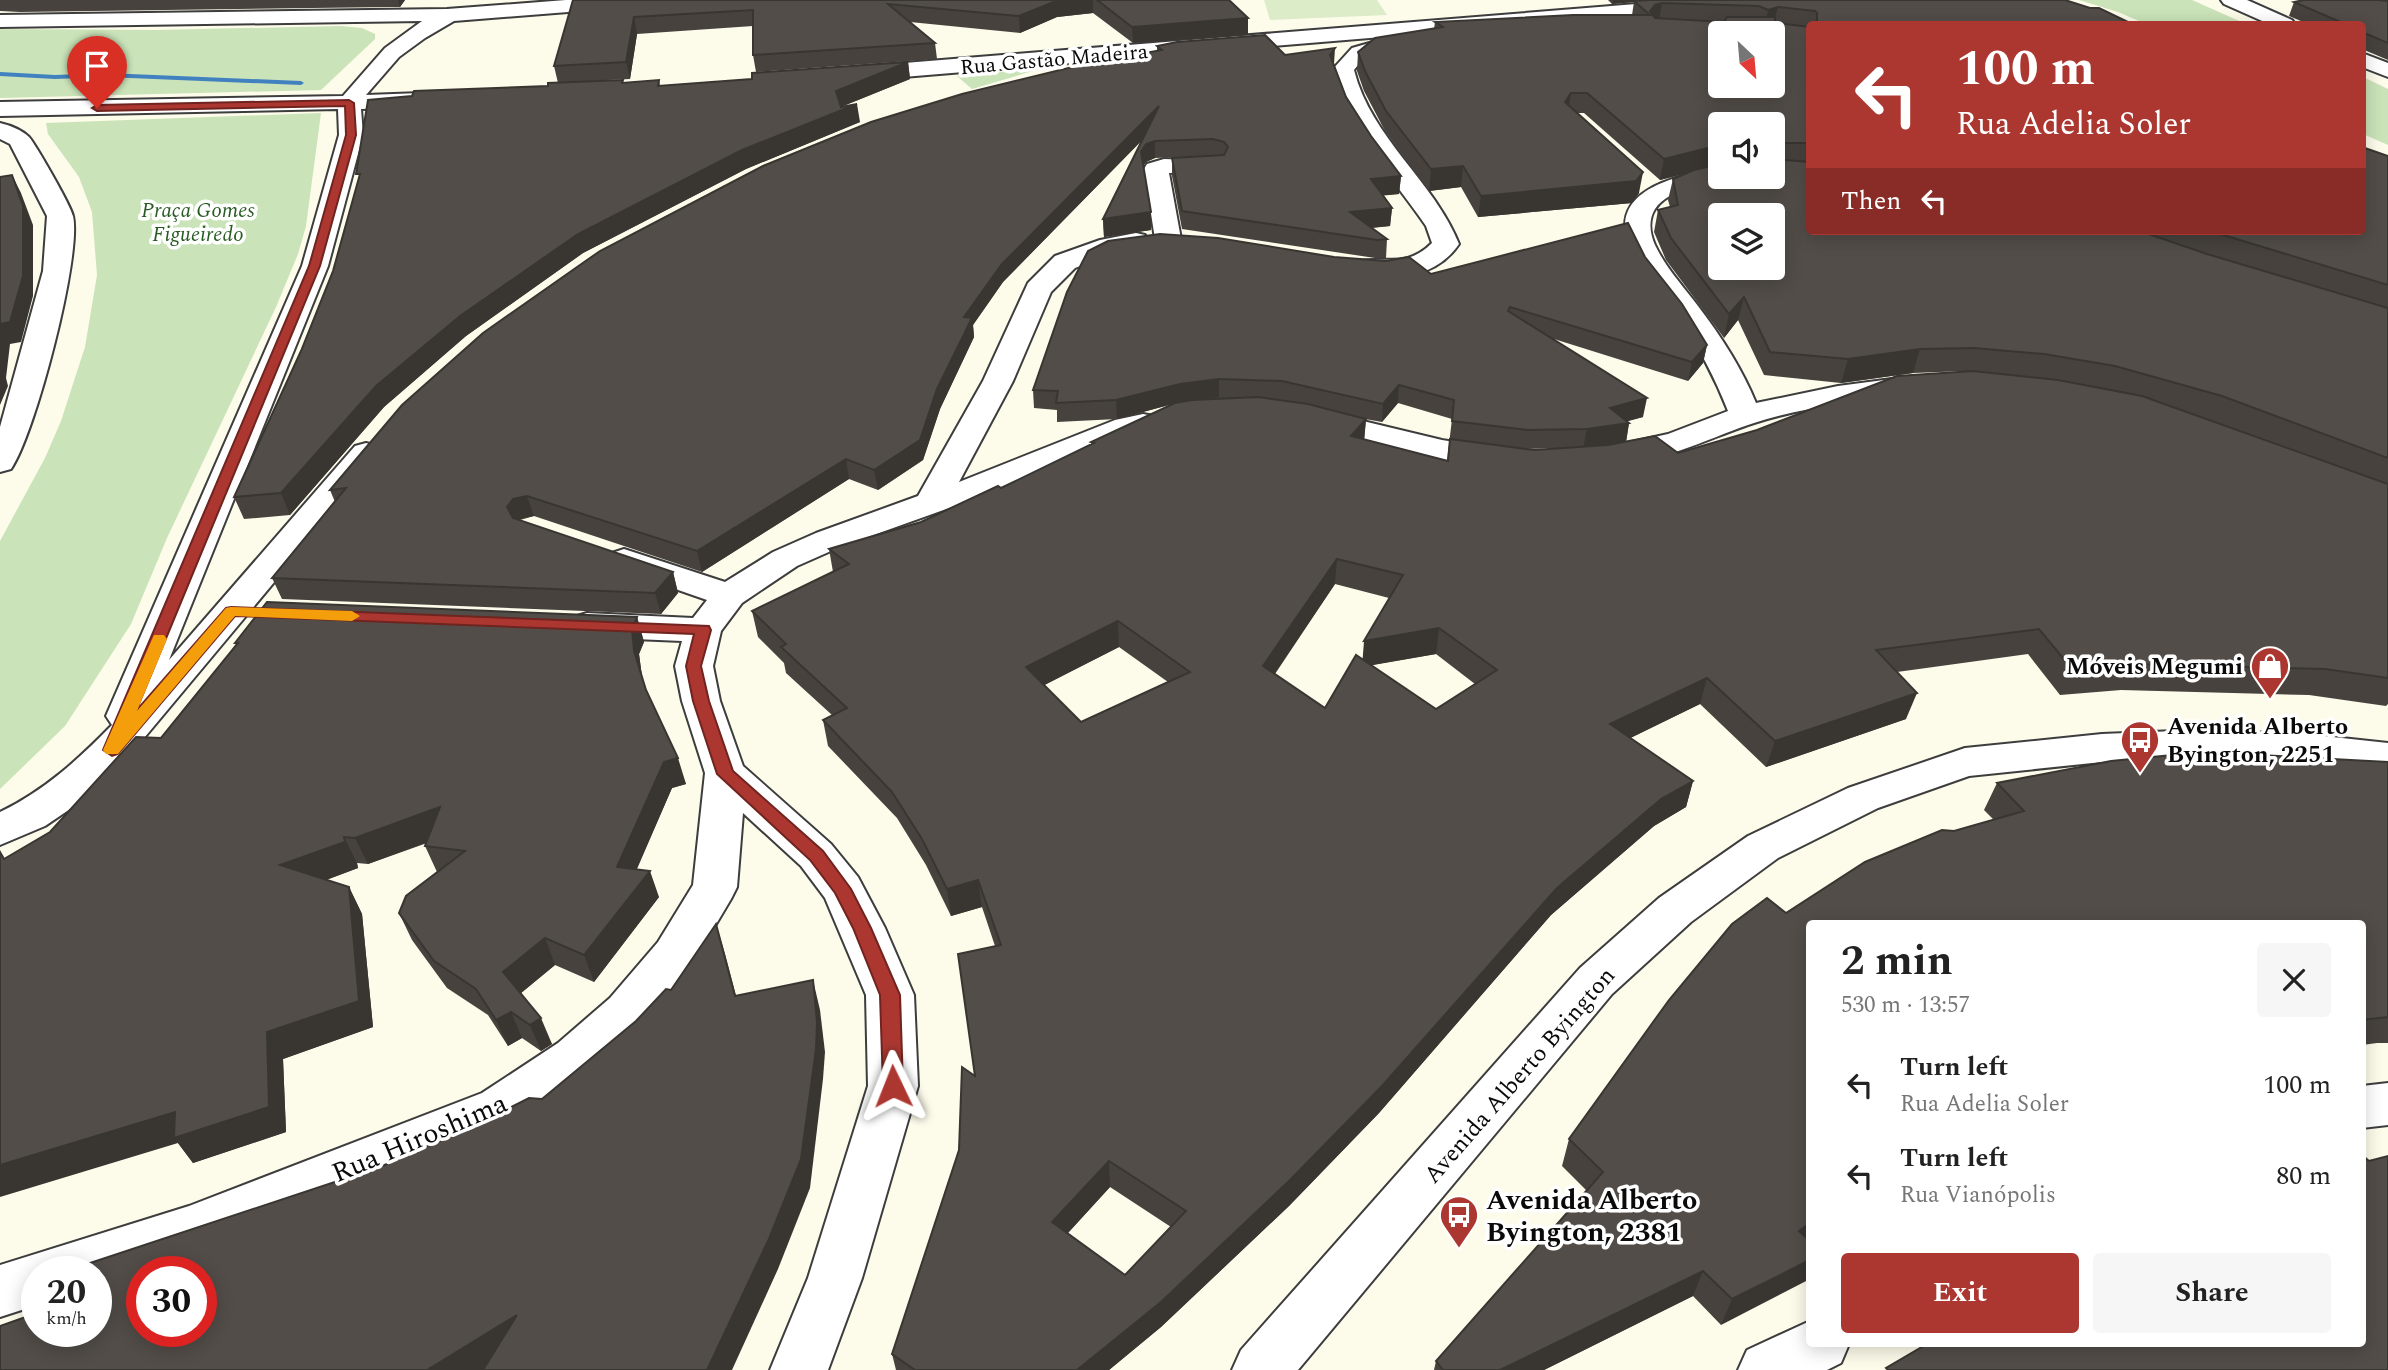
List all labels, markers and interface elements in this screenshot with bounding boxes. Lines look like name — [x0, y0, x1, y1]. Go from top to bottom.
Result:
north arrow — [1708, 21, 1785, 98]
map controls — [1708, 21, 1785, 280]
text: 100 m — [1956, 32, 2095, 107]
pin — [67, 36, 127, 108]
street label: Rua Gastão Madeira — [959, 36, 1150, 84]
icon: arrive — [78, 47, 116, 85]
icon: left — [1841, 49, 1932, 140]
text: Rua Adelia Soler — [1956, 100, 2191, 149]
button: sound — [1708, 112, 1785, 189]
text: Then — [1841, 181, 1901, 221]
icon: left — [1915, 182, 1953, 220]
park label: Praça Gomes Figueiredo — [141, 195, 255, 251]
button: layers — [1708, 203, 1785, 280]
shop icon: Móveis Megumi — [2249, 645, 2291, 700]
place label: Móveis Megumi — [2066, 649, 2243, 685]
place label: Avenida Alberto Byington, 2251 — [2167, 709, 2348, 773]
bus stop icon: Avenida Alberto Byington, 2251 — [2119, 719, 2161, 774]
text: 2 min — [1841, 930, 1953, 993]
button: close — [2257, 943, 2331, 1017]
street label: Avenida Alberto Byington — [1415, 959, 1624, 1192]
text: 530 m · 13:57 — [1841, 988, 1970, 1023]
text: Turn left — [1900, 1047, 2008, 1087]
position arrow — [856, 1049, 930, 1123]
text: 100 m — [2263, 1065, 2331, 1105]
icon: left — [1841, 1066, 1879, 1104]
street label: Rua Hiroshima — [325, 1082, 514, 1195]
text: Rua Adelia Soler — [1900, 1087, 2069, 1122]
text: Turn left — [1900, 1138, 2008, 1178]
text: 80 m — [2276, 1156, 2331, 1196]
icon: left — [1841, 1157, 1879, 1195]
text: Rua Vianópolis — [1900, 1178, 2056, 1213]
place label: Avenida Alberto Byington, 2381 — [1486, 1179, 1697, 1254]
bus stop icon: Avenida Alberto Byington, 2381 — [1438, 1194, 1480, 1249]
button: Exit — [1841, 1253, 2079, 1333]
button: Share — [2093, 1253, 2331, 1333]
speed limit sign: 30 — [126, 1256, 217, 1347]
text: 20 — [47, 1266, 86, 1319]
text: km/h — [46, 1305, 87, 1332]

